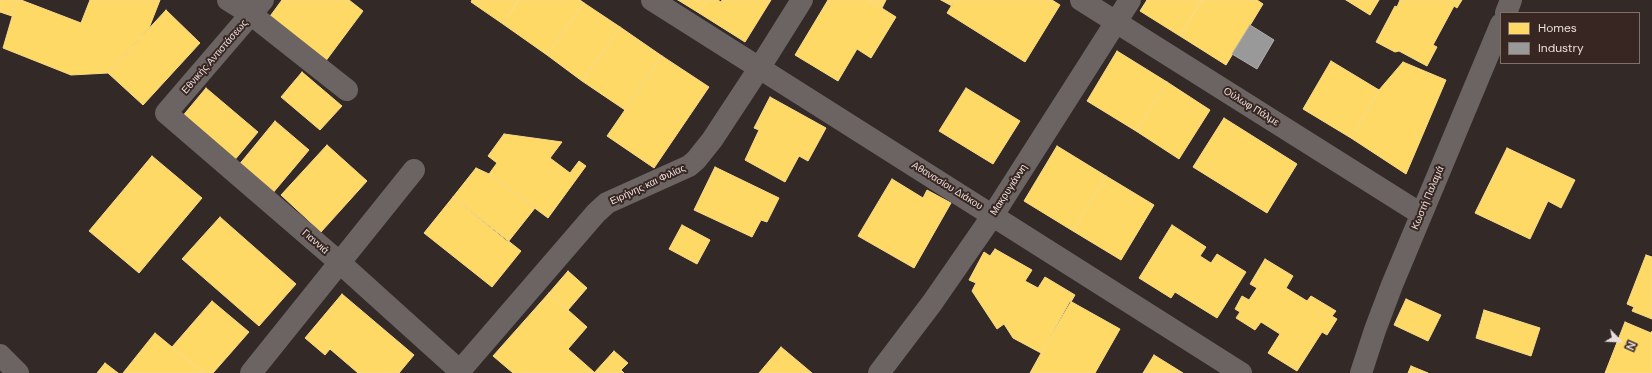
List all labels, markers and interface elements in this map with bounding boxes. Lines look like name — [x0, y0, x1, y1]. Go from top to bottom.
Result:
legend — [1500, 12, 1640, 64]
street label: Εθνικής Αντιστάσεως — [180, 18, 250, 96]
text: Homes — [1538, 20, 1577, 36]
text: Industry — [1538, 40, 1584, 56]
street label: Ούλωφ Πάλμε — [1221, 85, 1281, 129]
street label: Αθανασίου Διάκου — [909, 159, 985, 213]
street label: Ειρήνης και Φιλίας — [608, 162, 688, 208]
street label: Μακρυγιάννη — [988, 162, 1030, 218]
street label: Κωστή Παλαμά — [1409, 164, 1447, 232]
street label: Γιαννιά — [299, 227, 331, 257]
north arrow — [1600, 321, 1640, 361]
text: N — [1623, 339, 1639, 352]

